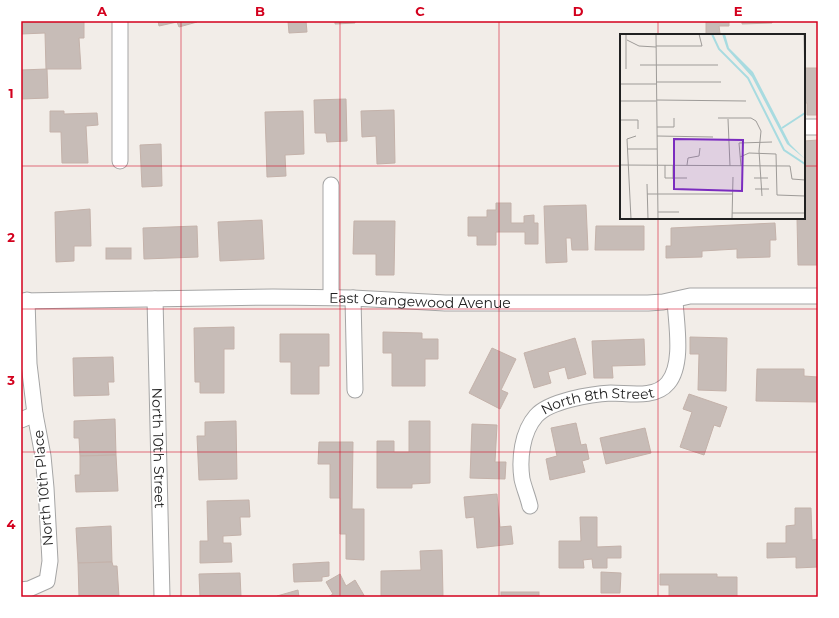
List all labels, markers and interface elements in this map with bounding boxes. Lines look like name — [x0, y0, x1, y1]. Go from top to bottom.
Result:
text: A — [96, 3, 108, 19]
text: B — [255, 3, 265, 19]
text: C — [415, 3, 425, 19]
text: D — [573, 3, 584, 19]
text: E — [734, 3, 743, 19]
inset map — [620, 34, 805, 219]
text: 1 — [8, 85, 14, 101]
text: 2 — [7, 229, 15, 245]
street label: East Orangewood Avenue — [329, 289, 511, 312]
text: 3 — [6, 372, 15, 388]
street label: North 8th Street — [538, 383, 656, 419]
street label: North 10th Street — [148, 388, 169, 509]
street label: North 10th Place — [29, 429, 57, 547]
text: 4 — [7, 516, 16, 532]

